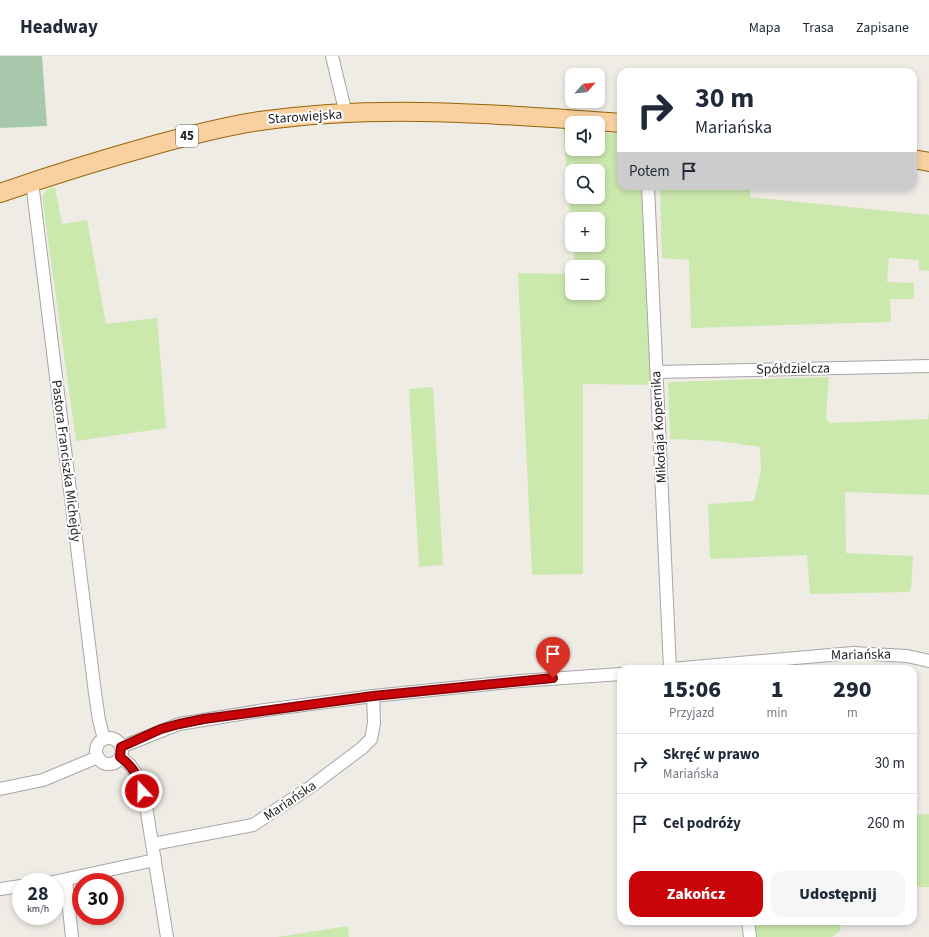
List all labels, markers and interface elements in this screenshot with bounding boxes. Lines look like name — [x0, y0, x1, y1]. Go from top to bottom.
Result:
text: Headway — [20, 14, 98, 41]
text: Mapa — [749, 18, 781, 38]
text: Trasa — [803, 18, 834, 38]
text: Zapisane — [856, 18, 909, 38]
north arrow — [565, 68, 605, 108]
map controls — [565, 68, 605, 300]
text: 30 m — [695, 78, 754, 118]
icon: right — [629, 84, 681, 136]
street label: Starowiejska — [267, 104, 343, 130]
text: Mariańska — [695, 115, 772, 140]
button: sound — [565, 116, 605, 156]
road number: 45 — [176, 125, 198, 147]
icon: arrive — [678, 160, 700, 182]
text: Potem — [629, 161, 670, 182]
button: search — [565, 164, 605, 204]
button: + — [565, 212, 605, 252]
button: − — [565, 260, 605, 300]
street label: Spółdzielcza — [756, 358, 830, 380]
street label: Mikołaja Kopernika — [646, 370, 672, 484]
street label: Pastora Franciszka Michejdy — [46, 379, 86, 544]
pin — [536, 637, 570, 678]
icon: arrive — [542, 643, 564, 665]
street label: Mariańska — [831, 644, 891, 666]
text: 15:06 — [662, 672, 721, 707]
text: 1 — [771, 672, 784, 707]
text: 290 — [833, 672, 872, 707]
text: Przyjazd — [669, 704, 715, 722]
text: min — [767, 704, 788, 722]
text: m — [847, 704, 858, 722]
text: Skręć w prawo — [663, 744, 760, 765]
icon: right — [629, 753, 651, 775]
text: 30 m — [875, 753, 905, 774]
text: Mariańska — [663, 765, 719, 783]
position arrow — [121, 770, 163, 812]
street label: Mariańska — [260, 776, 320, 826]
icon: arrive — [629, 813, 651, 835]
text: Cel podróży — [663, 813, 741, 834]
text: 260 m — [867, 813, 905, 834]
button: Zakończ — [629, 871, 763, 917]
button: Udostępnij — [771, 871, 905, 917]
speed limit sign: 30 — [72, 873, 124, 925]
text: 28 — [27, 880, 49, 908]
text: km/h — [27, 902, 49, 916]

